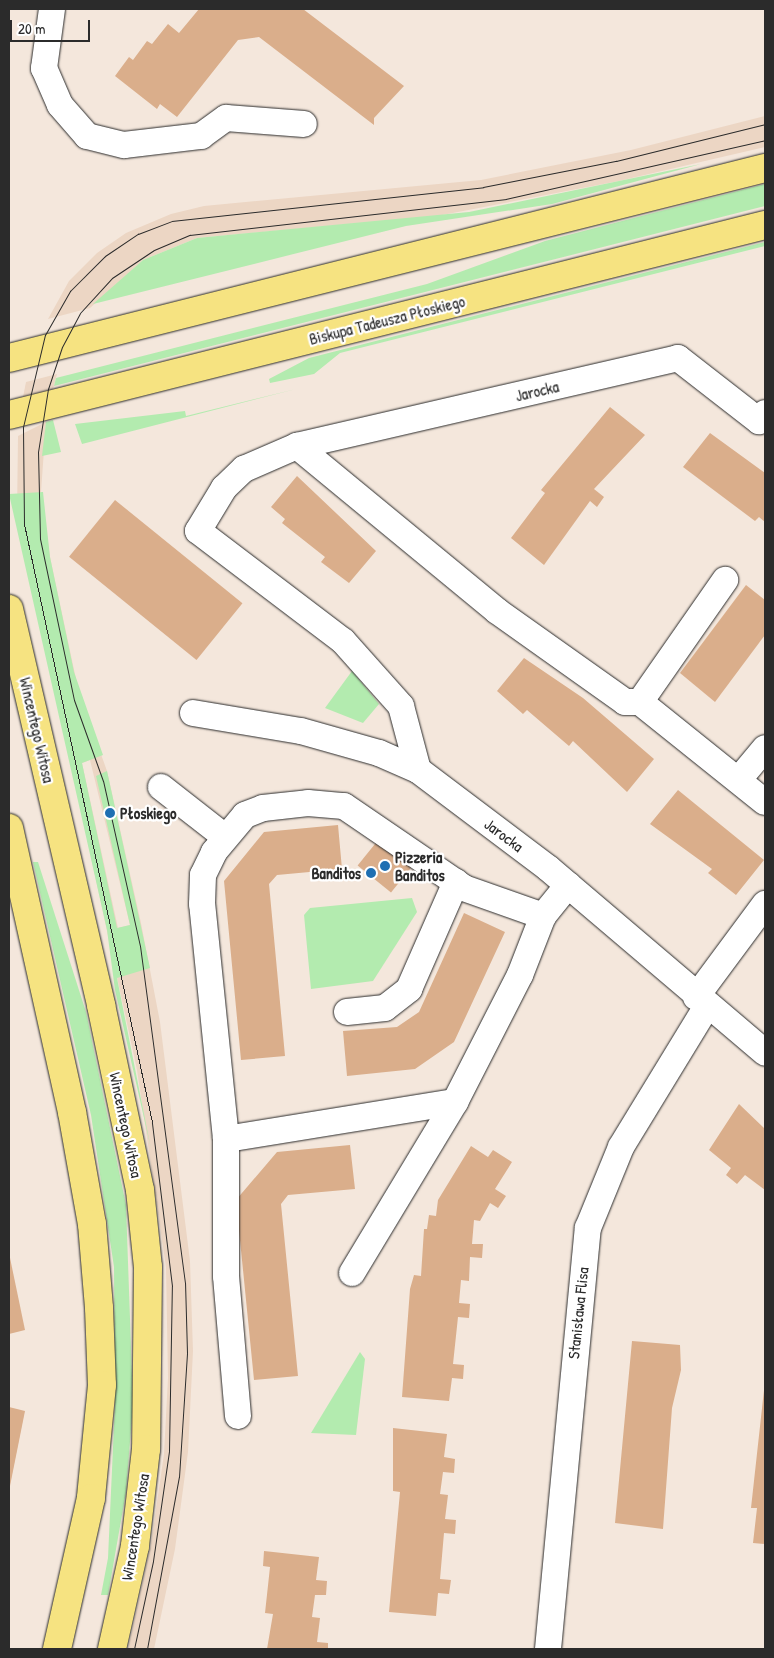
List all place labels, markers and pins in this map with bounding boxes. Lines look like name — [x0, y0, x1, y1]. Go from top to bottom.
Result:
place label: Płoskiego — [120, 803, 177, 823]
marker: Płoskiego — [104, 807, 116, 819]
place label: Pizzeria Banditos — [395, 847, 445, 885]
marker: Pizzeria Banditos — [379, 860, 391, 872]
place label: Banditos — [311, 863, 361, 883]
marker: Banditos — [365, 867, 377, 879]

